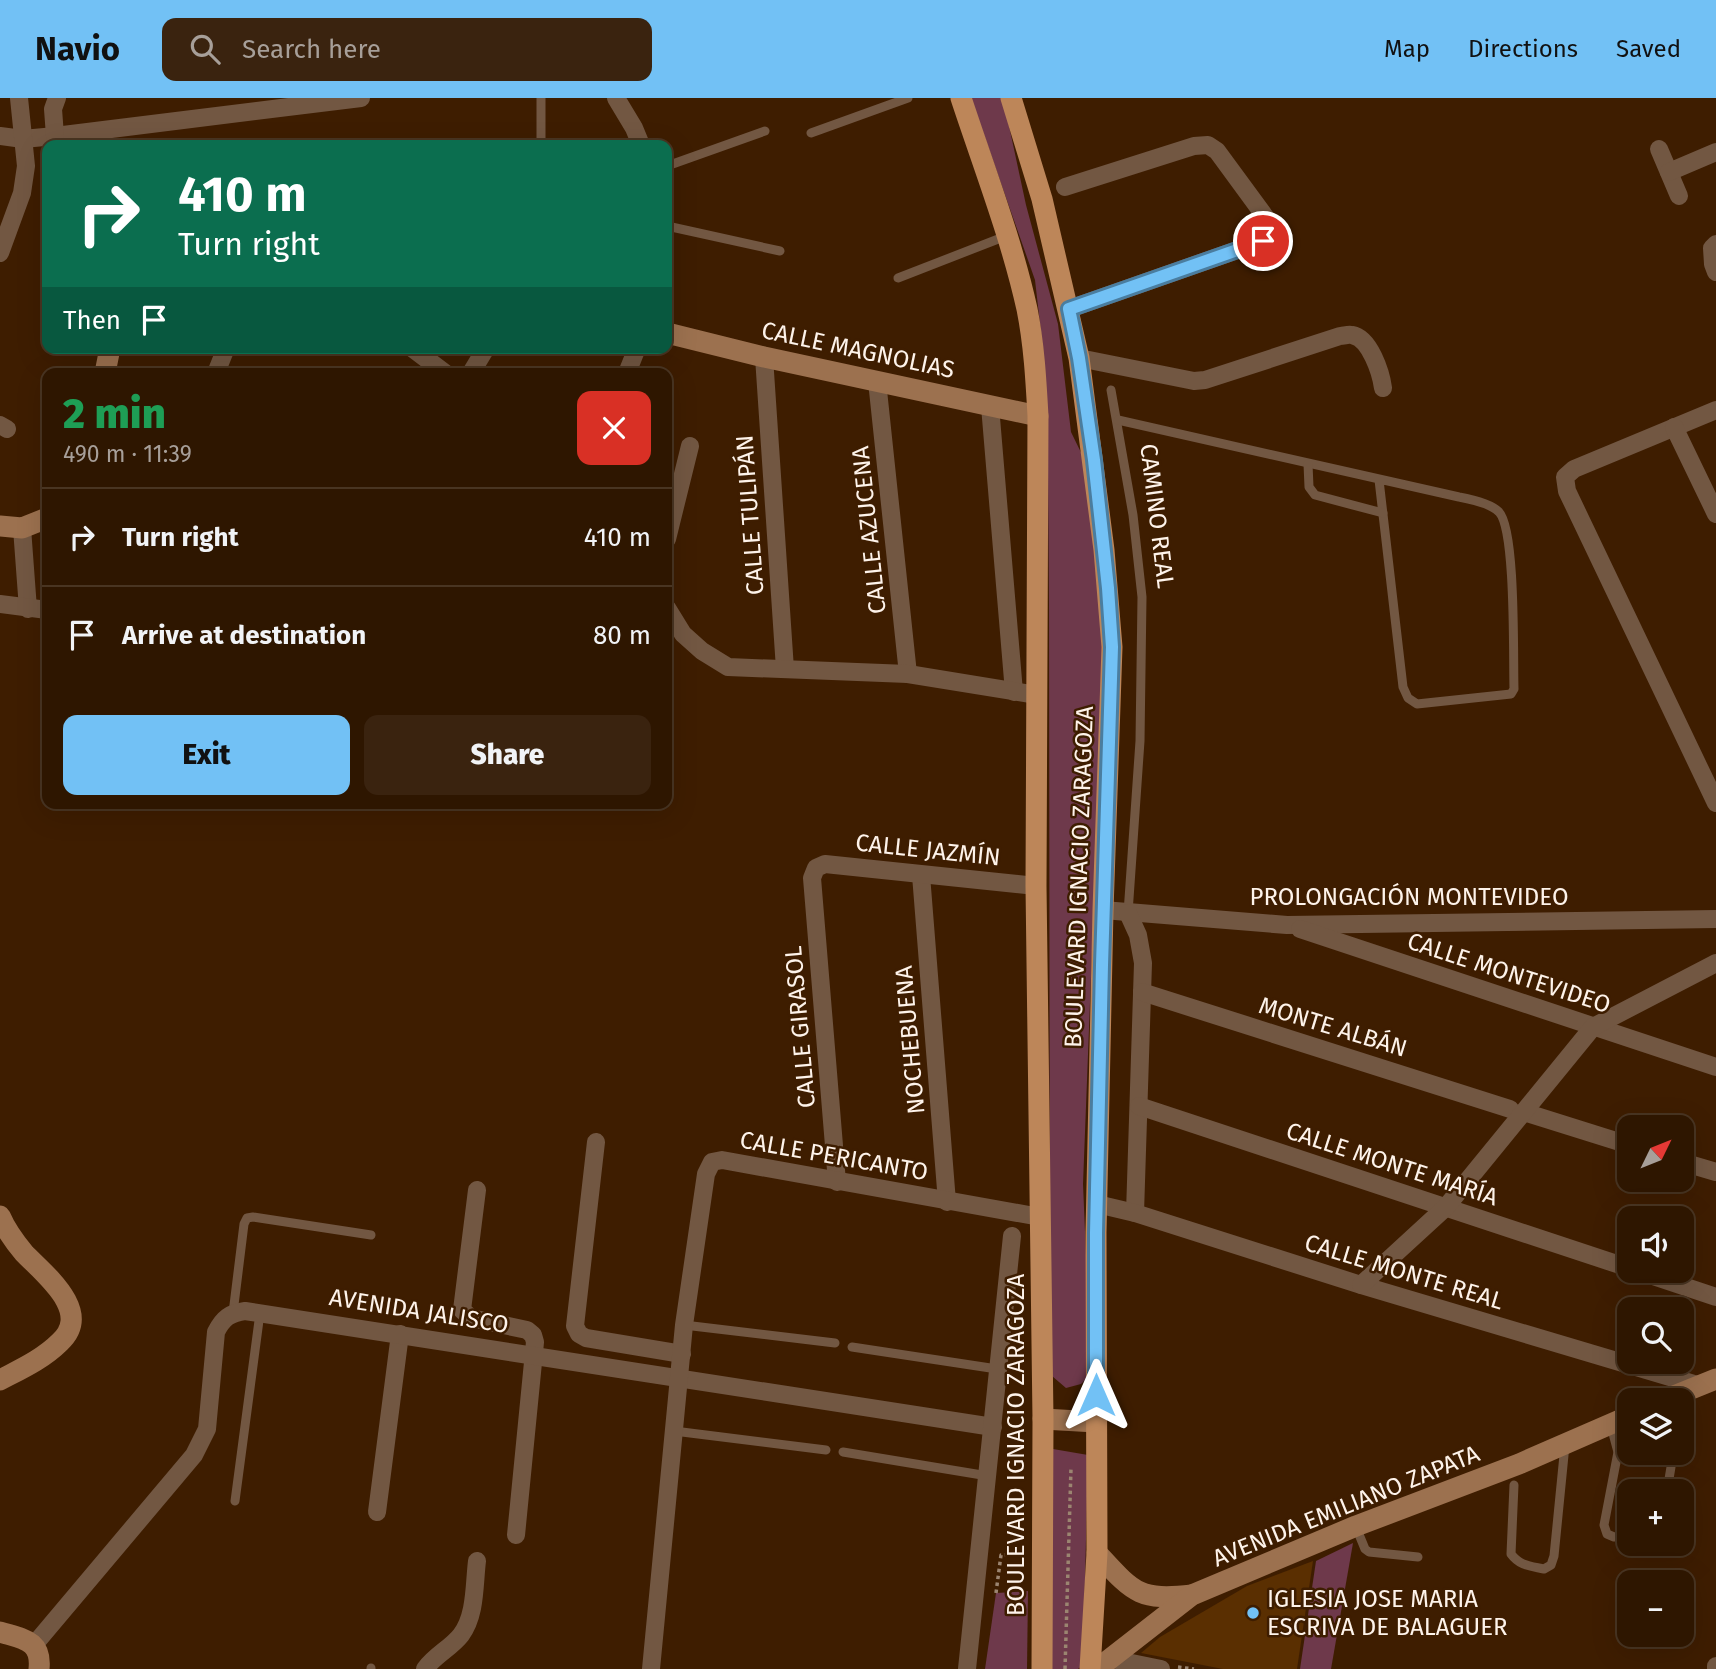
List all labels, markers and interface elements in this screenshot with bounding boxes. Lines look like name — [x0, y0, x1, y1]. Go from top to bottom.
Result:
search box — [162, 18, 652, 81]
text: Navio — [35, 29, 120, 69]
icon: search — [186, 30, 224, 68]
text: Search here — [242, 34, 381, 65]
text: Map — [1384, 35, 1430, 63]
text: Directions — [1468, 35, 1578, 63]
text: Saved — [1616, 35, 1681, 63]
text: 410 m — [178, 165, 307, 224]
icon: right — [63, 168, 154, 259]
pin — [1233, 211, 1293, 271]
icon: arrive — [1244, 222, 1282, 260]
text: Turn right — [178, 225, 320, 263]
icon: arrive — [135, 301, 173, 339]
text: Then — [63, 305, 121, 336]
street label: CALLE MAGNOLIAS — [759, 316, 957, 384]
text: 2 min — [63, 389, 166, 439]
button: close — [577, 391, 651, 465]
street label: CALLE TULIPÁN — [729, 434, 770, 596]
text: 490 m · 11:39 — [63, 440, 192, 468]
street label: CAMINO REAL — [1134, 442, 1180, 590]
street label: CALLE AZUCENA — [846, 444, 892, 615]
icon: right — [63, 518, 101, 556]
text: Turn right — [122, 522, 239, 553]
text: 410 m — [584, 522, 651, 553]
icon: arrive — [63, 616, 101, 654]
text: Arrive at destination — [122, 620, 366, 651]
text: 80 m — [593, 620, 651, 651]
street label: BOULEVARD IGNACIO ZARAGOZA — [1059, 705, 1099, 1049]
button: Exit — [63, 715, 350, 795]
button: Share — [364, 715, 651, 795]
street label: CALLE JAZMÍN — [854, 827, 1002, 872]
street label: PROLONGACIÓN MONTEVIDEO — [1250, 882, 1568, 911]
street label: CALLE MONTEVIDEO — [1404, 927, 1614, 1019]
street label: CALLE GIRASOL — [779, 945, 821, 1109]
street label: NOCHEBUENA — [890, 964, 930, 1115]
street label: MONTE ALBÁN — [1256, 990, 1411, 1063]
north arrow — [1617, 1115, 1694, 1192]
map controls — [1617, 1115, 1694, 1647]
street label: CALLE MONTE MARÍA — [1283, 1116, 1502, 1212]
street label: CALLE PERICANTO — [738, 1126, 930, 1186]
button: sound — [1617, 1206, 1694, 1283]
street label: CALLE MONTE REAL — [1301, 1228, 1507, 1316]
street label: BOULEVARD IGNACIO ZARAGOZA — [1002, 1274, 1030, 1616]
street label: AVENIDA JALISCO — [327, 1283, 511, 1339]
button: search — [1617, 1297, 1694, 1374]
position arrow — [1059, 1358, 1133, 1432]
button: layers — [1617, 1388, 1694, 1465]
street label: AVENIDA EMILIANO ZAPATA — [1208, 1439, 1484, 1572]
button: + — [1617, 1479, 1694, 1556]
button: − — [1617, 1570, 1694, 1647]
place label: IGLESIA JOSE MARIA ESCRIVA DE BALAGUER — [1267, 1585, 1508, 1641]
marker: IGLESIA JOSE MARIA ESCRIVA DE BALAGUER — [1245, 1605, 1261, 1621]

